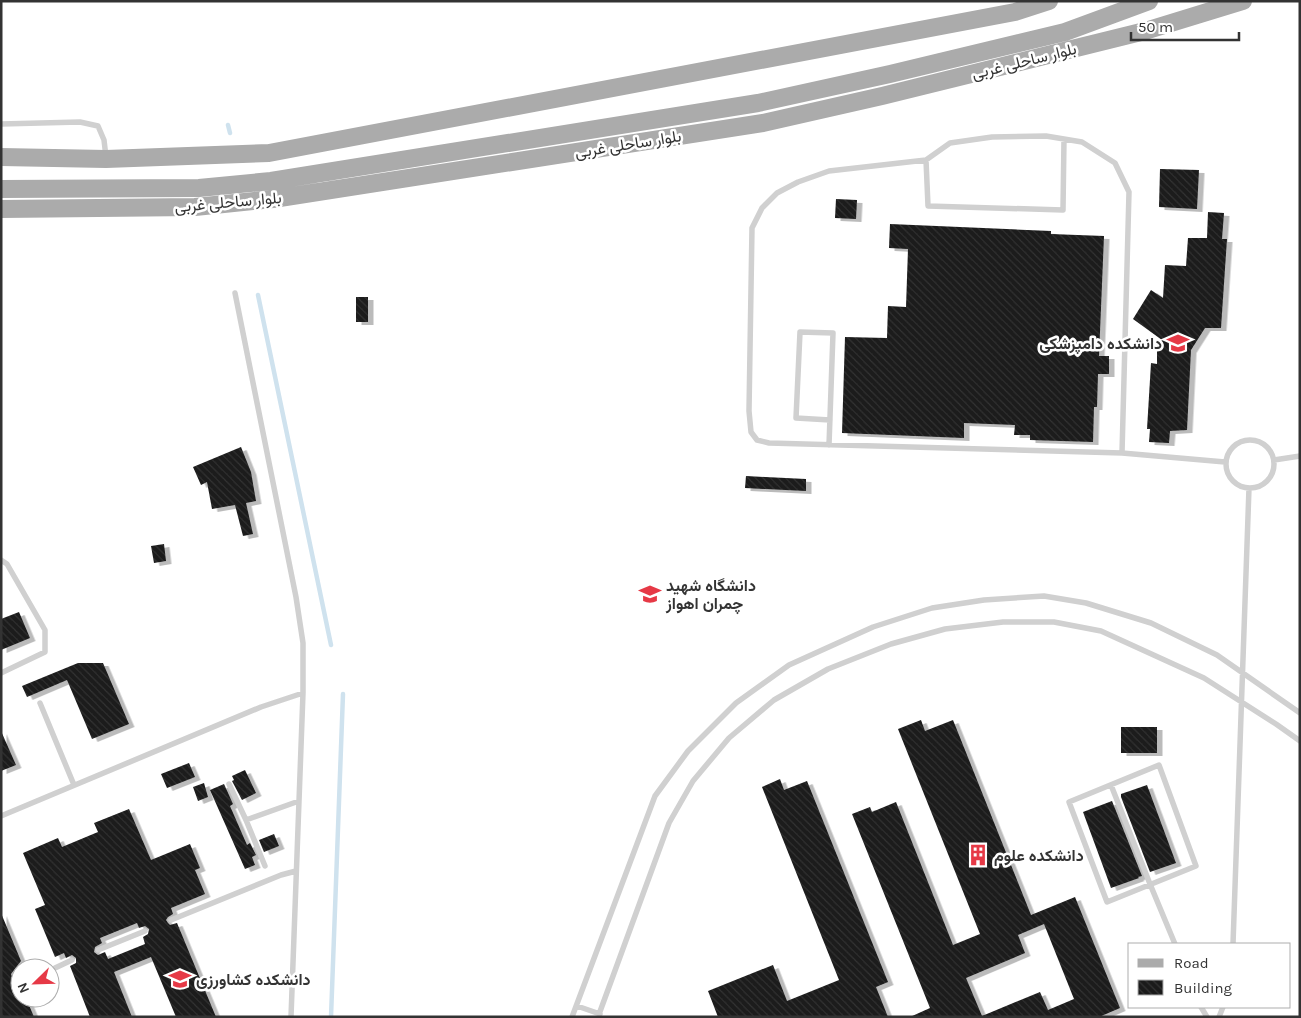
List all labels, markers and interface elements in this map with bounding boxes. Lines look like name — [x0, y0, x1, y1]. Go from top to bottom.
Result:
scale bar — [1131, 10, 1238, 42]
text: 50 m — [1138, 18, 1173, 36]
street label: بلوار ساحلی غربی — [970, 39, 1079, 84]
street label: بلوار ساحلی غربی — [573, 126, 683, 163]
street label: بلوار ساحلی غربی — [174, 188, 282, 217]
school or university icon: دانشکده دامپزشکی — [1165, 330, 1191, 356]
place label: دانشکده دامپزشکی — [1039, 334, 1162, 355]
place label: دانشگاه شهید چمران اهواز — [665, 576, 756, 615]
school or university icon: دانشگاه شهید چمران اهواز — [637, 581, 663, 607]
building icon: دانشکده علوم — [965, 842, 991, 868]
place label: دانشکده علوم — [994, 846, 1084, 866]
legend — [1128, 943, 1291, 1008]
text: Road — [1174, 954, 1209, 972]
north arrow — [10, 958, 60, 1008]
school or university icon: دانشکده کشاورزی — [167, 966, 193, 992]
place label: دانشکده کشاورزی — [196, 970, 311, 990]
text: Building — [1174, 979, 1232, 997]
text: N — [14, 980, 33, 996]

